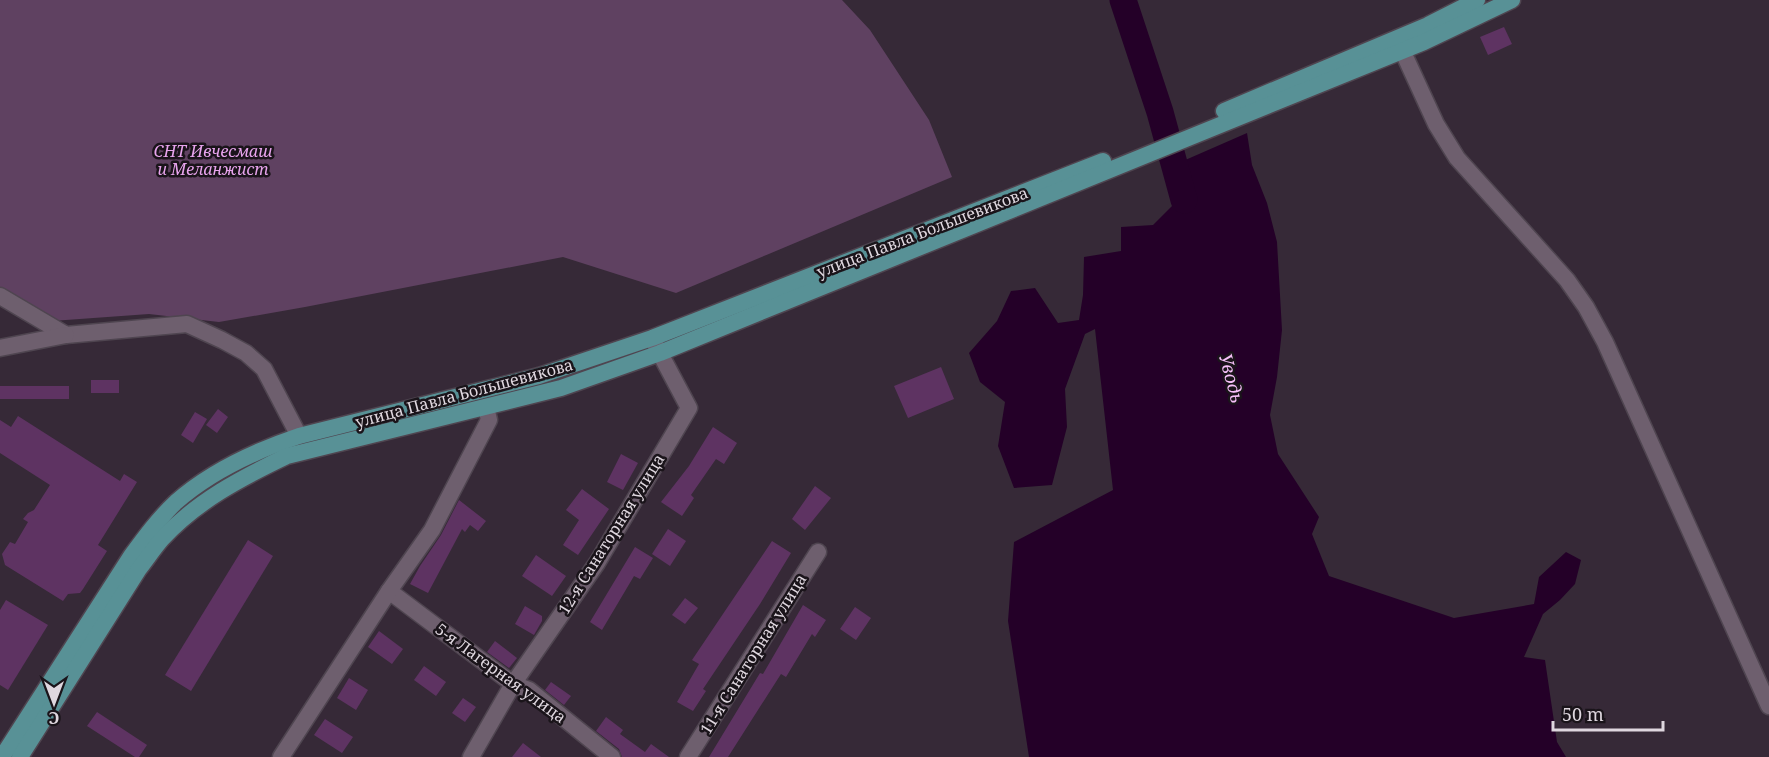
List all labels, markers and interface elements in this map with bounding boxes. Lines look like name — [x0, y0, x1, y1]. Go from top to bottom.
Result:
park label: СНТ Ивчесмаш и Меланжист — [154, 140, 272, 180]
street label: улица Павла Большевикова — [813, 181, 1031, 283]
water label: Уводь — [1214, 351, 1250, 405]
street label: улица Павла Большевикова — [353, 353, 575, 433]
street label: 12-я Санаторная улица — [553, 450, 669, 618]
street label: 11-я Санаторная улица — [695, 570, 811, 738]
street label: 5-я Лагерная улица — [431, 618, 571, 728]
north arrow — [24, 673, 84, 733]
scale bar — [1553, 694, 1662, 732]
text: 50 m — [1562, 702, 1604, 726]
text: С — [49, 707, 59, 729]

